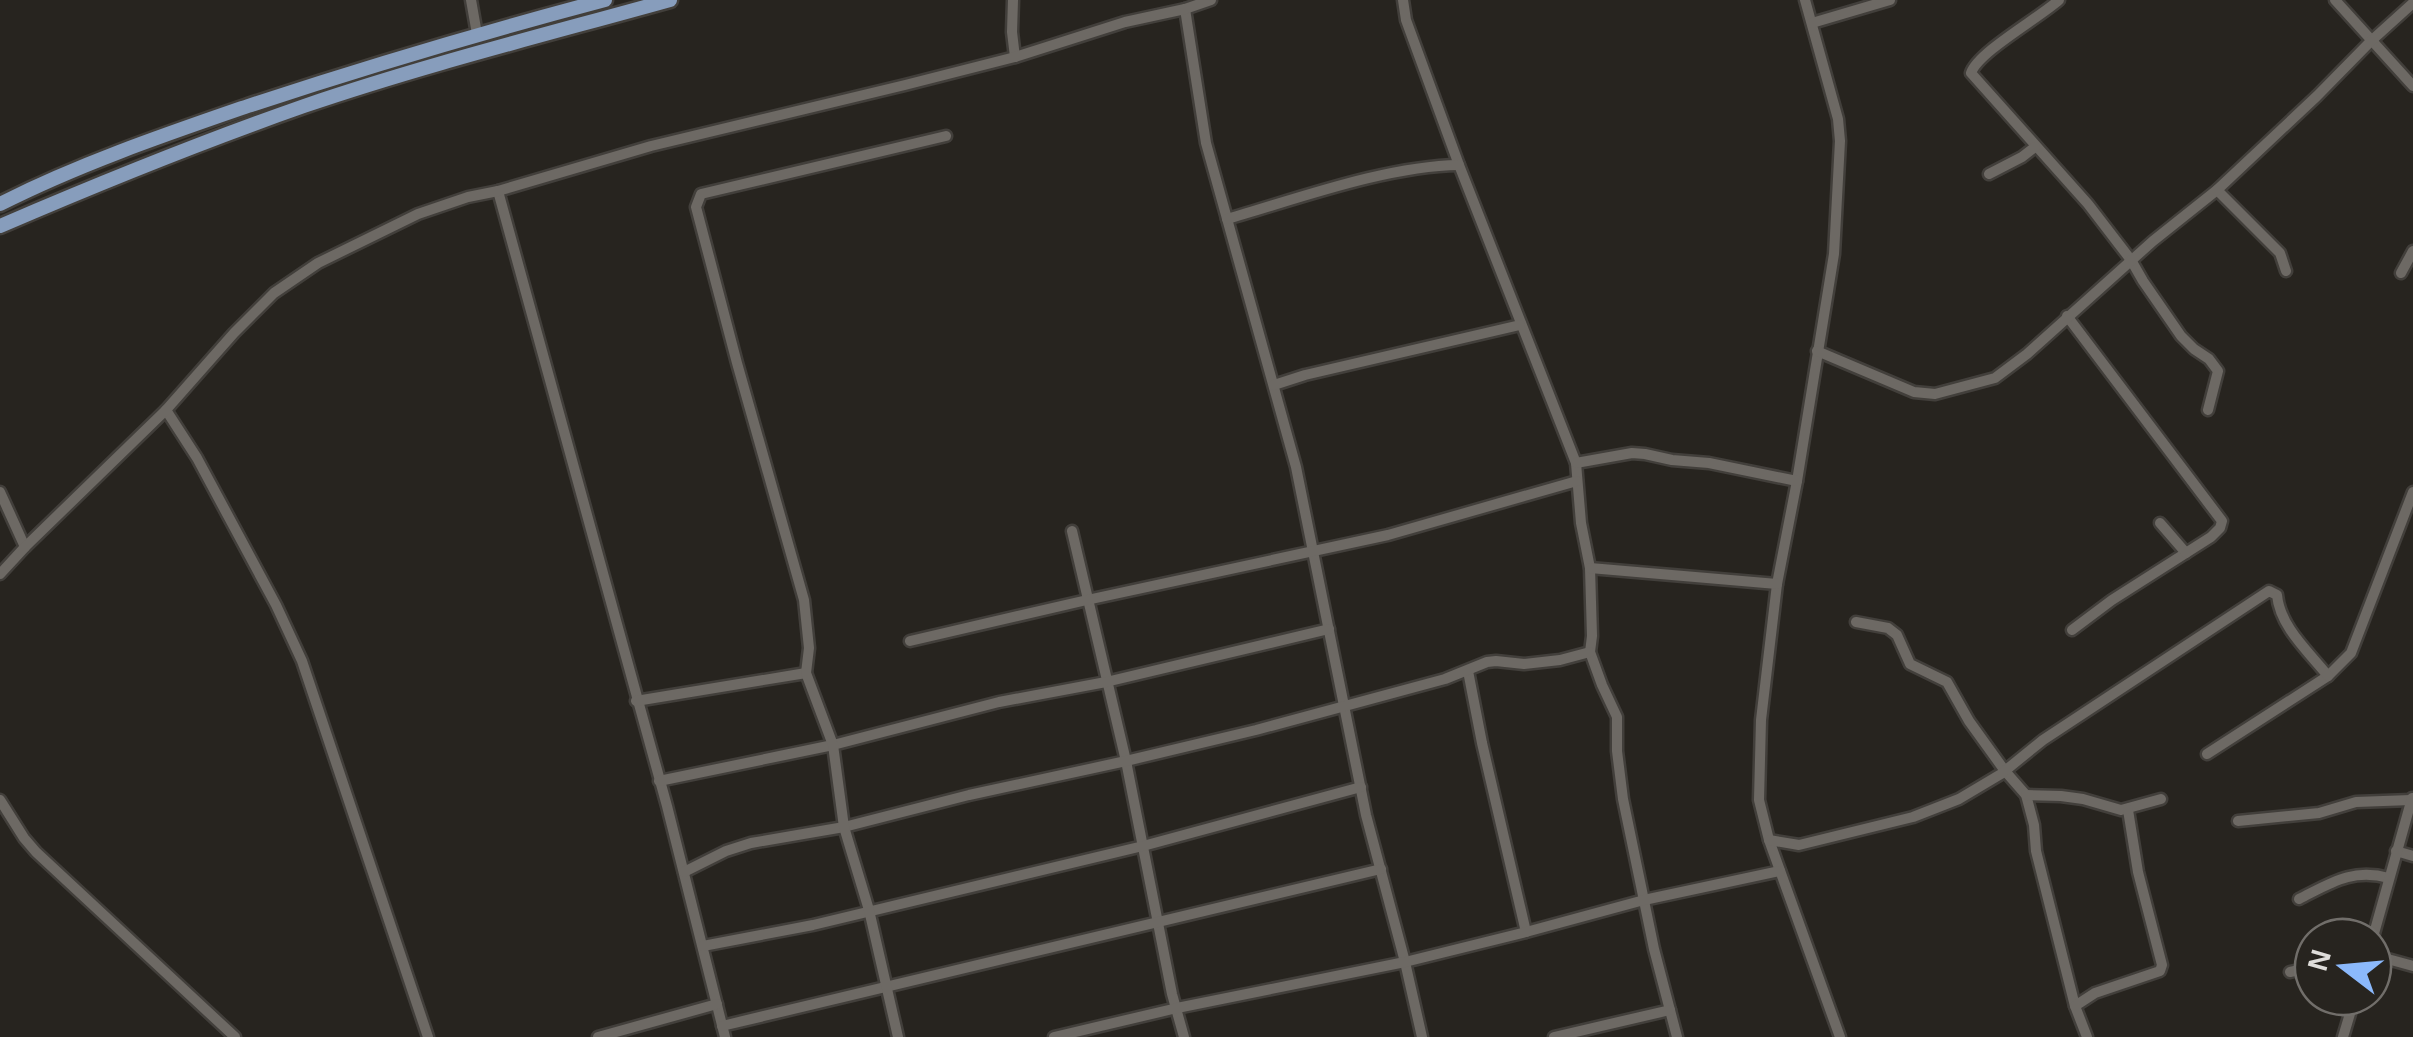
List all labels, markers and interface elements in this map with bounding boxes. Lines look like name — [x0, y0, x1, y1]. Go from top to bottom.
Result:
north arrow — [2293, 917, 2393, 1017]
text: N — [2302, 946, 2337, 974]

